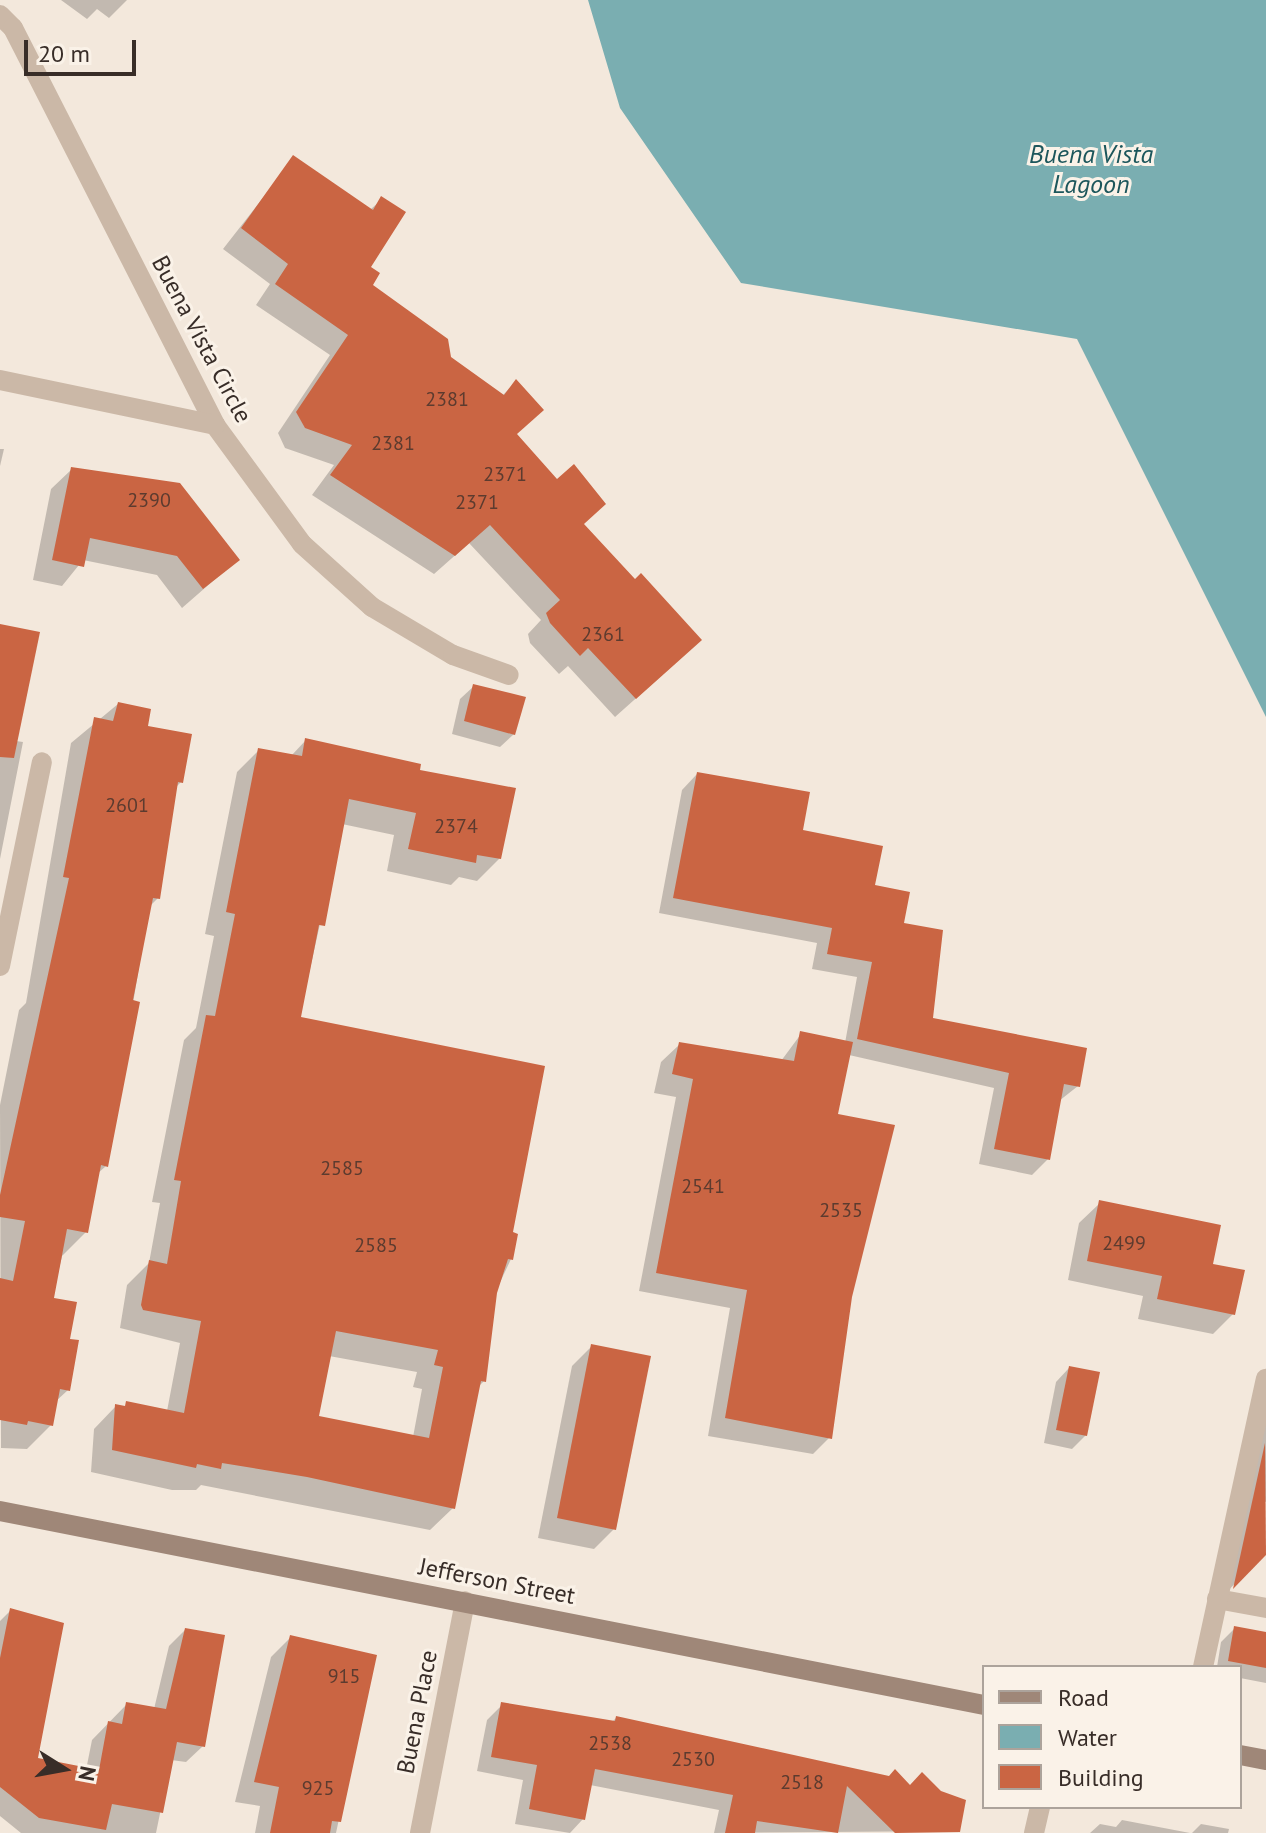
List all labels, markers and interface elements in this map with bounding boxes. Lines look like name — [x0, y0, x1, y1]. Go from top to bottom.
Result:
scale bar — [28, 24, 140, 74]
text: 20 m — [38, 38, 90, 69]
water label: Buena Vista Lagoon — [1029, 138, 1153, 200]
street label: Buena Vista Circle — [146, 250, 258, 428]
house number: 2381 — [425, 387, 469, 411]
house number: 2381 — [371, 431, 415, 455]
house number: 2371 — [483, 462, 527, 486]
house number: 2390 — [127, 488, 171, 512]
house number: 2371 — [455, 490, 499, 514]
house number: 2361 — [581, 622, 625, 646]
house number: 2601 — [105, 793, 149, 817]
house number: 2374 — [434, 814, 478, 838]
house number: 2585 — [320, 1156, 364, 1180]
house number: 2541 — [681, 1174, 725, 1198]
house number: 2535 — [819, 1198, 863, 1222]
house number: 2499 — [1102, 1231, 1146, 1255]
house number: 2585 — [354, 1233, 398, 1257]
street label: Jefferson Street — [417, 1552, 577, 1610]
street label: Buena Place — [391, 1648, 443, 1776]
house number: 915 — [328, 1664, 360, 1688]
legend — [982, 1665, 1242, 1809]
text: Road — [1058, 1682, 1109, 1713]
text: Water — [1058, 1722, 1117, 1753]
north arrow — [24, 1729, 104, 1809]
house number: 2538 — [588, 1731, 632, 1755]
house number: 2530 — [671, 1747, 715, 1771]
text: Building — [1058, 1762, 1144, 1793]
text: N — [72, 1764, 103, 1783]
house number: 2518 — [780, 1770, 824, 1794]
house number: 925 — [302, 1776, 334, 1800]

